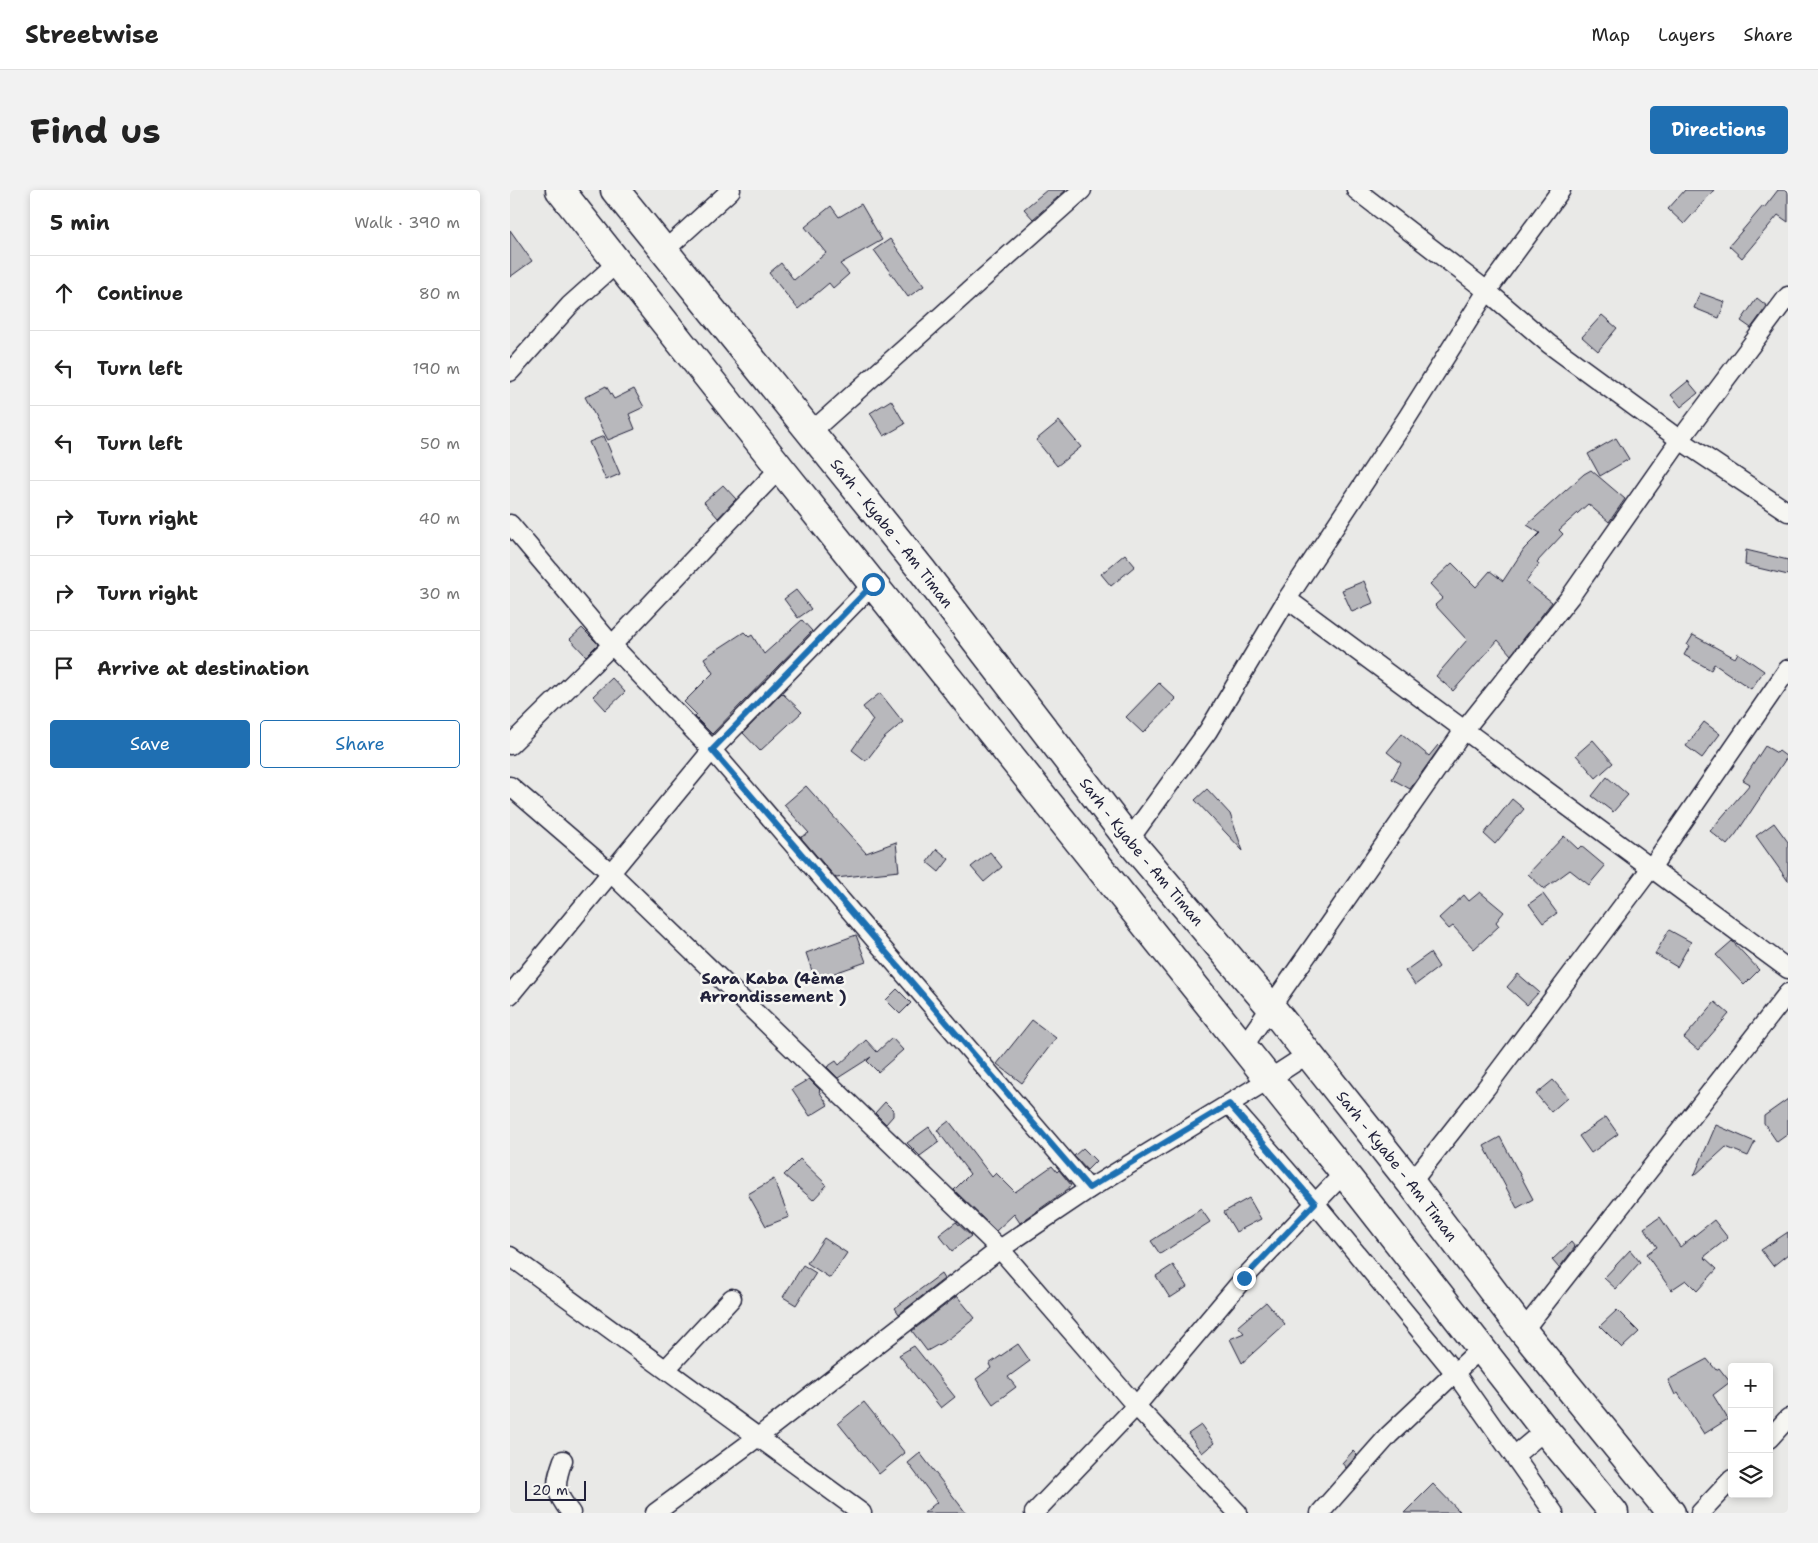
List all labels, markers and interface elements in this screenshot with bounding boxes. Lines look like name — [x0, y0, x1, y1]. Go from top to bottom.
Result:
text: Streetwise — [25, 19, 159, 51]
text: Map — [1592, 23, 1630, 47]
text: Layers — [1658, 23, 1715, 47]
text: Share — [1743, 23, 1793, 47]
button: Directions — [1650, 106, 1788, 154]
text: Find us — [30, 107, 161, 154]
text: 5 min — [50, 209, 110, 237]
text: Walk · 390 m — [354, 212, 460, 233]
icon: ahead — [50, 279, 78, 307]
text: Continue — [97, 281, 183, 306]
text: 80 m — [419, 283, 460, 304]
icon: left — [50, 354, 78, 382]
text: Turn left — [97, 356, 183, 381]
text: 190 m — [413, 358, 460, 379]
icon: left — [50, 429, 78, 457]
text: Turn left — [97, 431, 183, 456]
text: 50 m — [420, 433, 460, 454]
street label: Sarh - Kyabe - Am Timan — [826, 455, 957, 612]
icon: right — [50, 504, 78, 532]
text: Turn right — [97, 506, 198, 531]
text: 40 m — [418, 508, 460, 529]
route start — [862, 573, 885, 596]
icon: right — [50, 579, 78, 607]
text: Turn right — [97, 581, 198, 606]
text: 30 m — [419, 583, 460, 604]
icon: arrive — [50, 654, 78, 682]
text: Arrive at destination — [97, 656, 309, 681]
button: Save — [50, 720, 250, 768]
button: Share — [260, 720, 460, 768]
street label: Sarh - Kyabe - Am Timan — [1075, 774, 1208, 930]
district label: Sara Kaba (4ème Arrondissement ) — [699, 968, 847, 1007]
street label: Sarh - Kyabe - Am Timan — [1332, 1087, 1462, 1246]
route end — [1233, 1267, 1256, 1290]
map controls — [1728, 1363, 1773, 1498]
button: + — [1728, 1363, 1773, 1408]
button: − — [1728, 1408, 1773, 1453]
button: layers — [1728, 1453, 1773, 1498]
scale bar — [525, 1478, 586, 1501]
text: 20 m — [532, 1481, 568, 1499]

